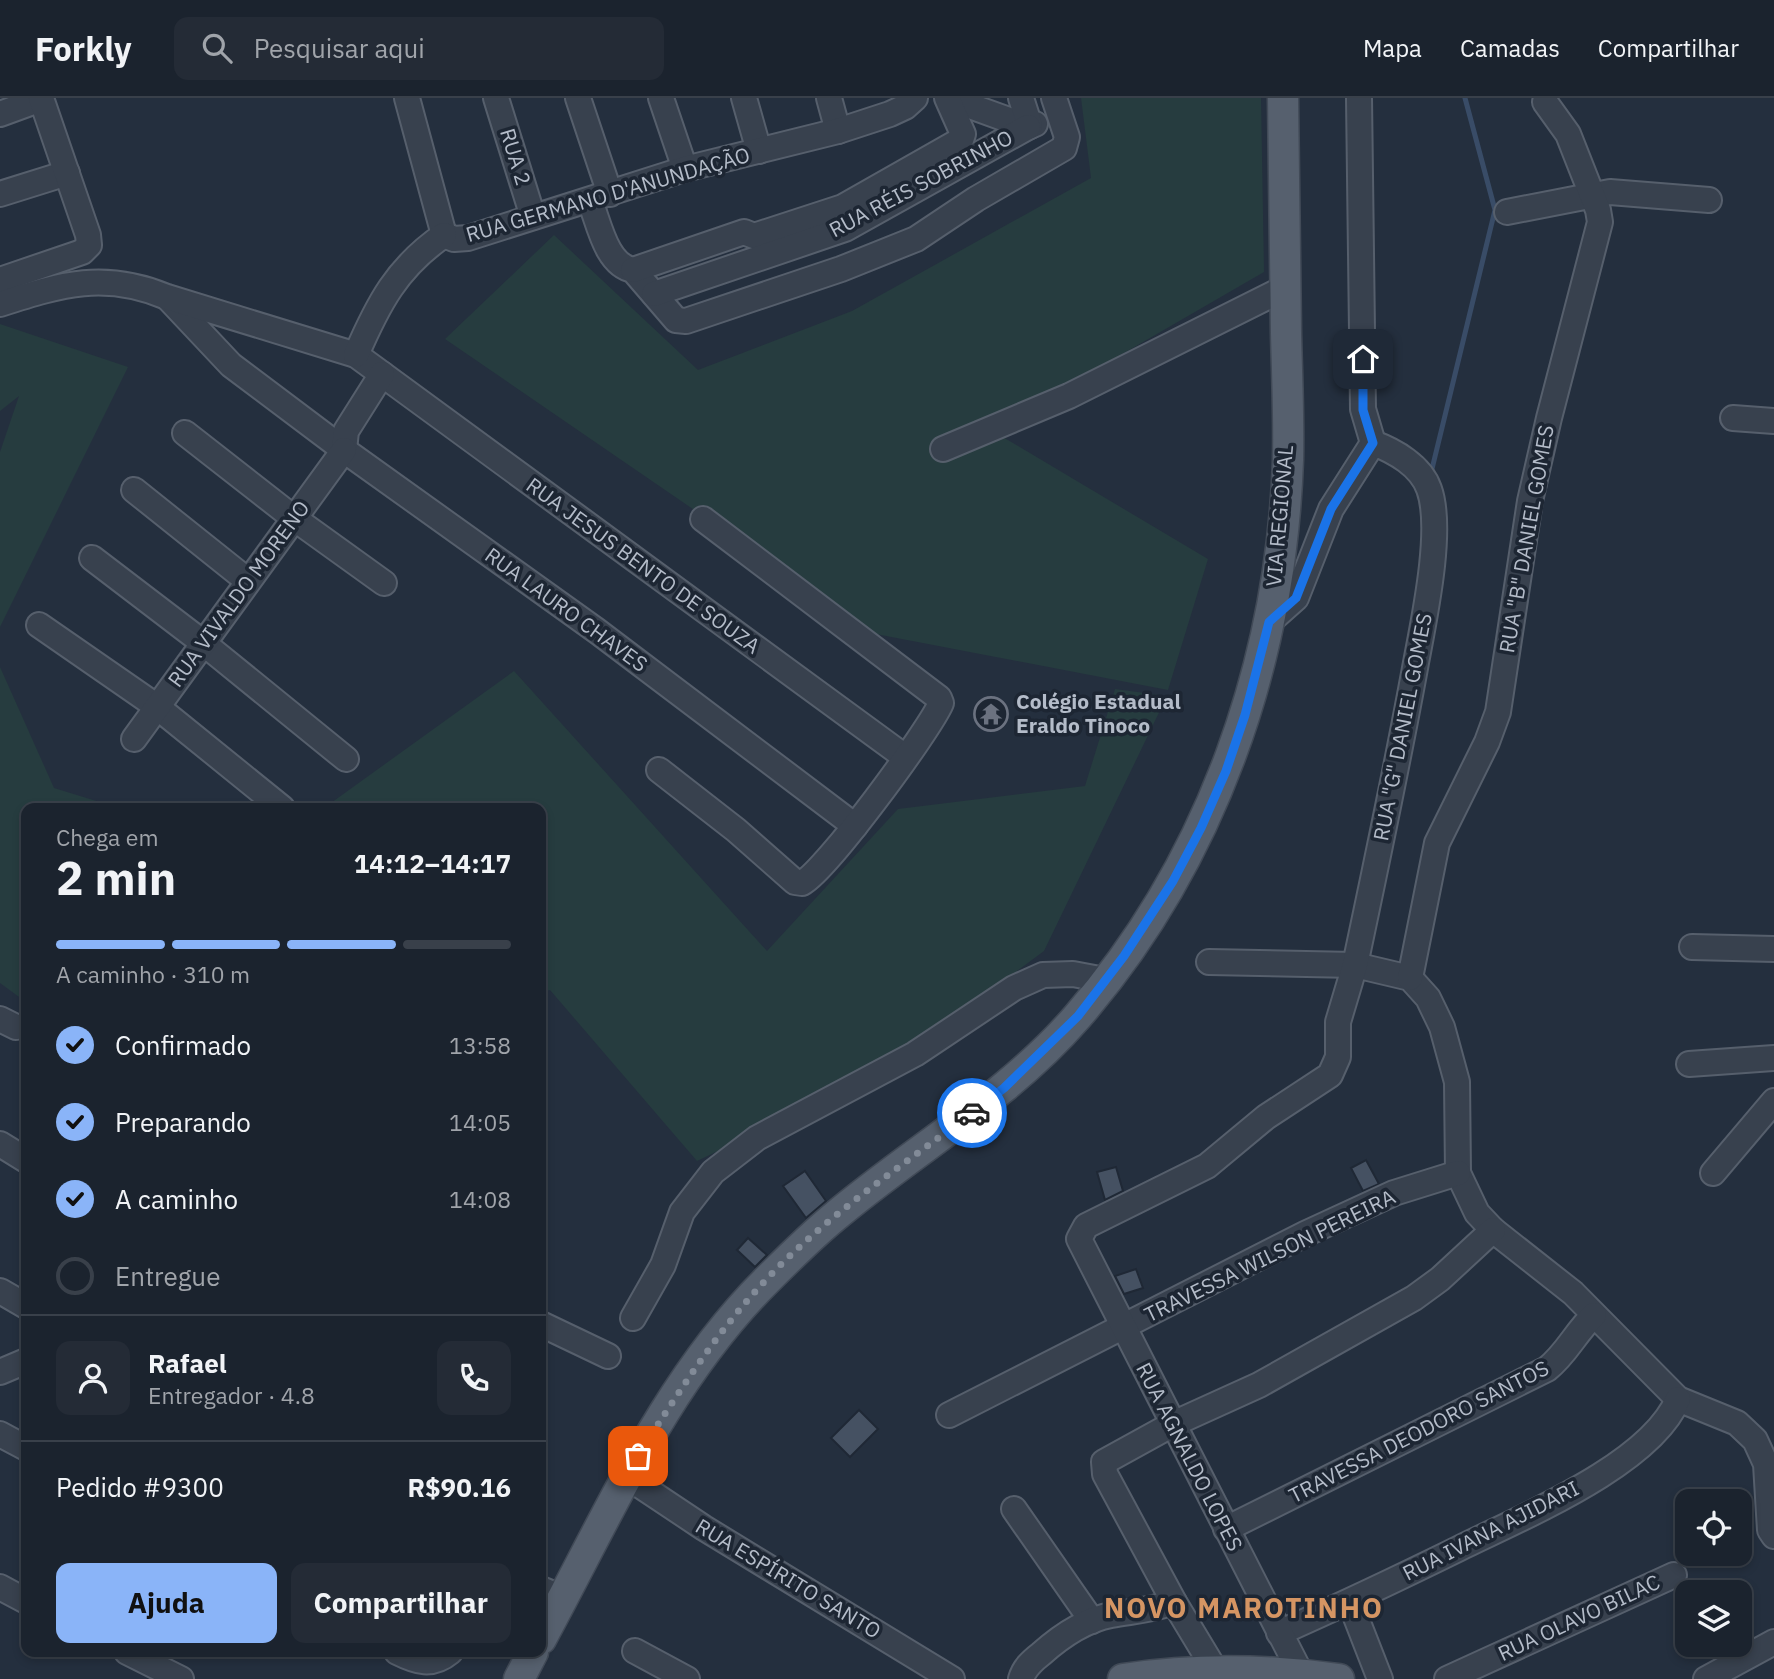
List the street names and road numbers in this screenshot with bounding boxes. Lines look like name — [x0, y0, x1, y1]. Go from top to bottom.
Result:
street label: RUA RÉIS SOBRINHO — [824, 123, 1017, 243]
street label: RUA 2 — [494, 125, 538, 189]
street label: RUA GERMANO D'ANUNDAÇÃO — [462, 140, 753, 248]
street label: RUA "B" DANIEL GOMES — [1492, 423, 1560, 655]
street label: VIA REGIONAL — [1259, 444, 1299, 588]
street label: RUA JESUS BENTO DE SOUZA — [521, 471, 766, 660]
street label: RUA VIVALDO MORENO — [161, 495, 315, 692]
street label: RUA LAURO CHAVES — [480, 541, 654, 678]
street label: RUA "G" DANIEL GOMES — [1366, 610, 1438, 843]
street label: TRAVESSA WILSON PEREIRA — [1139, 1182, 1400, 1328]
street label: TRAVESSA DEODORO SANTOS — [1284, 1353, 1553, 1509]
street label: RUA AGNALDO LOPES — [1130, 1358, 1250, 1556]
street label: RUA IVANA AJIDARI — [1398, 1473, 1584, 1587]
street label: RUA ESPÍRITO SANTO — [691, 1512, 886, 1645]
street label: RUA OLAVO BILAC — [1493, 1567, 1664, 1667]

